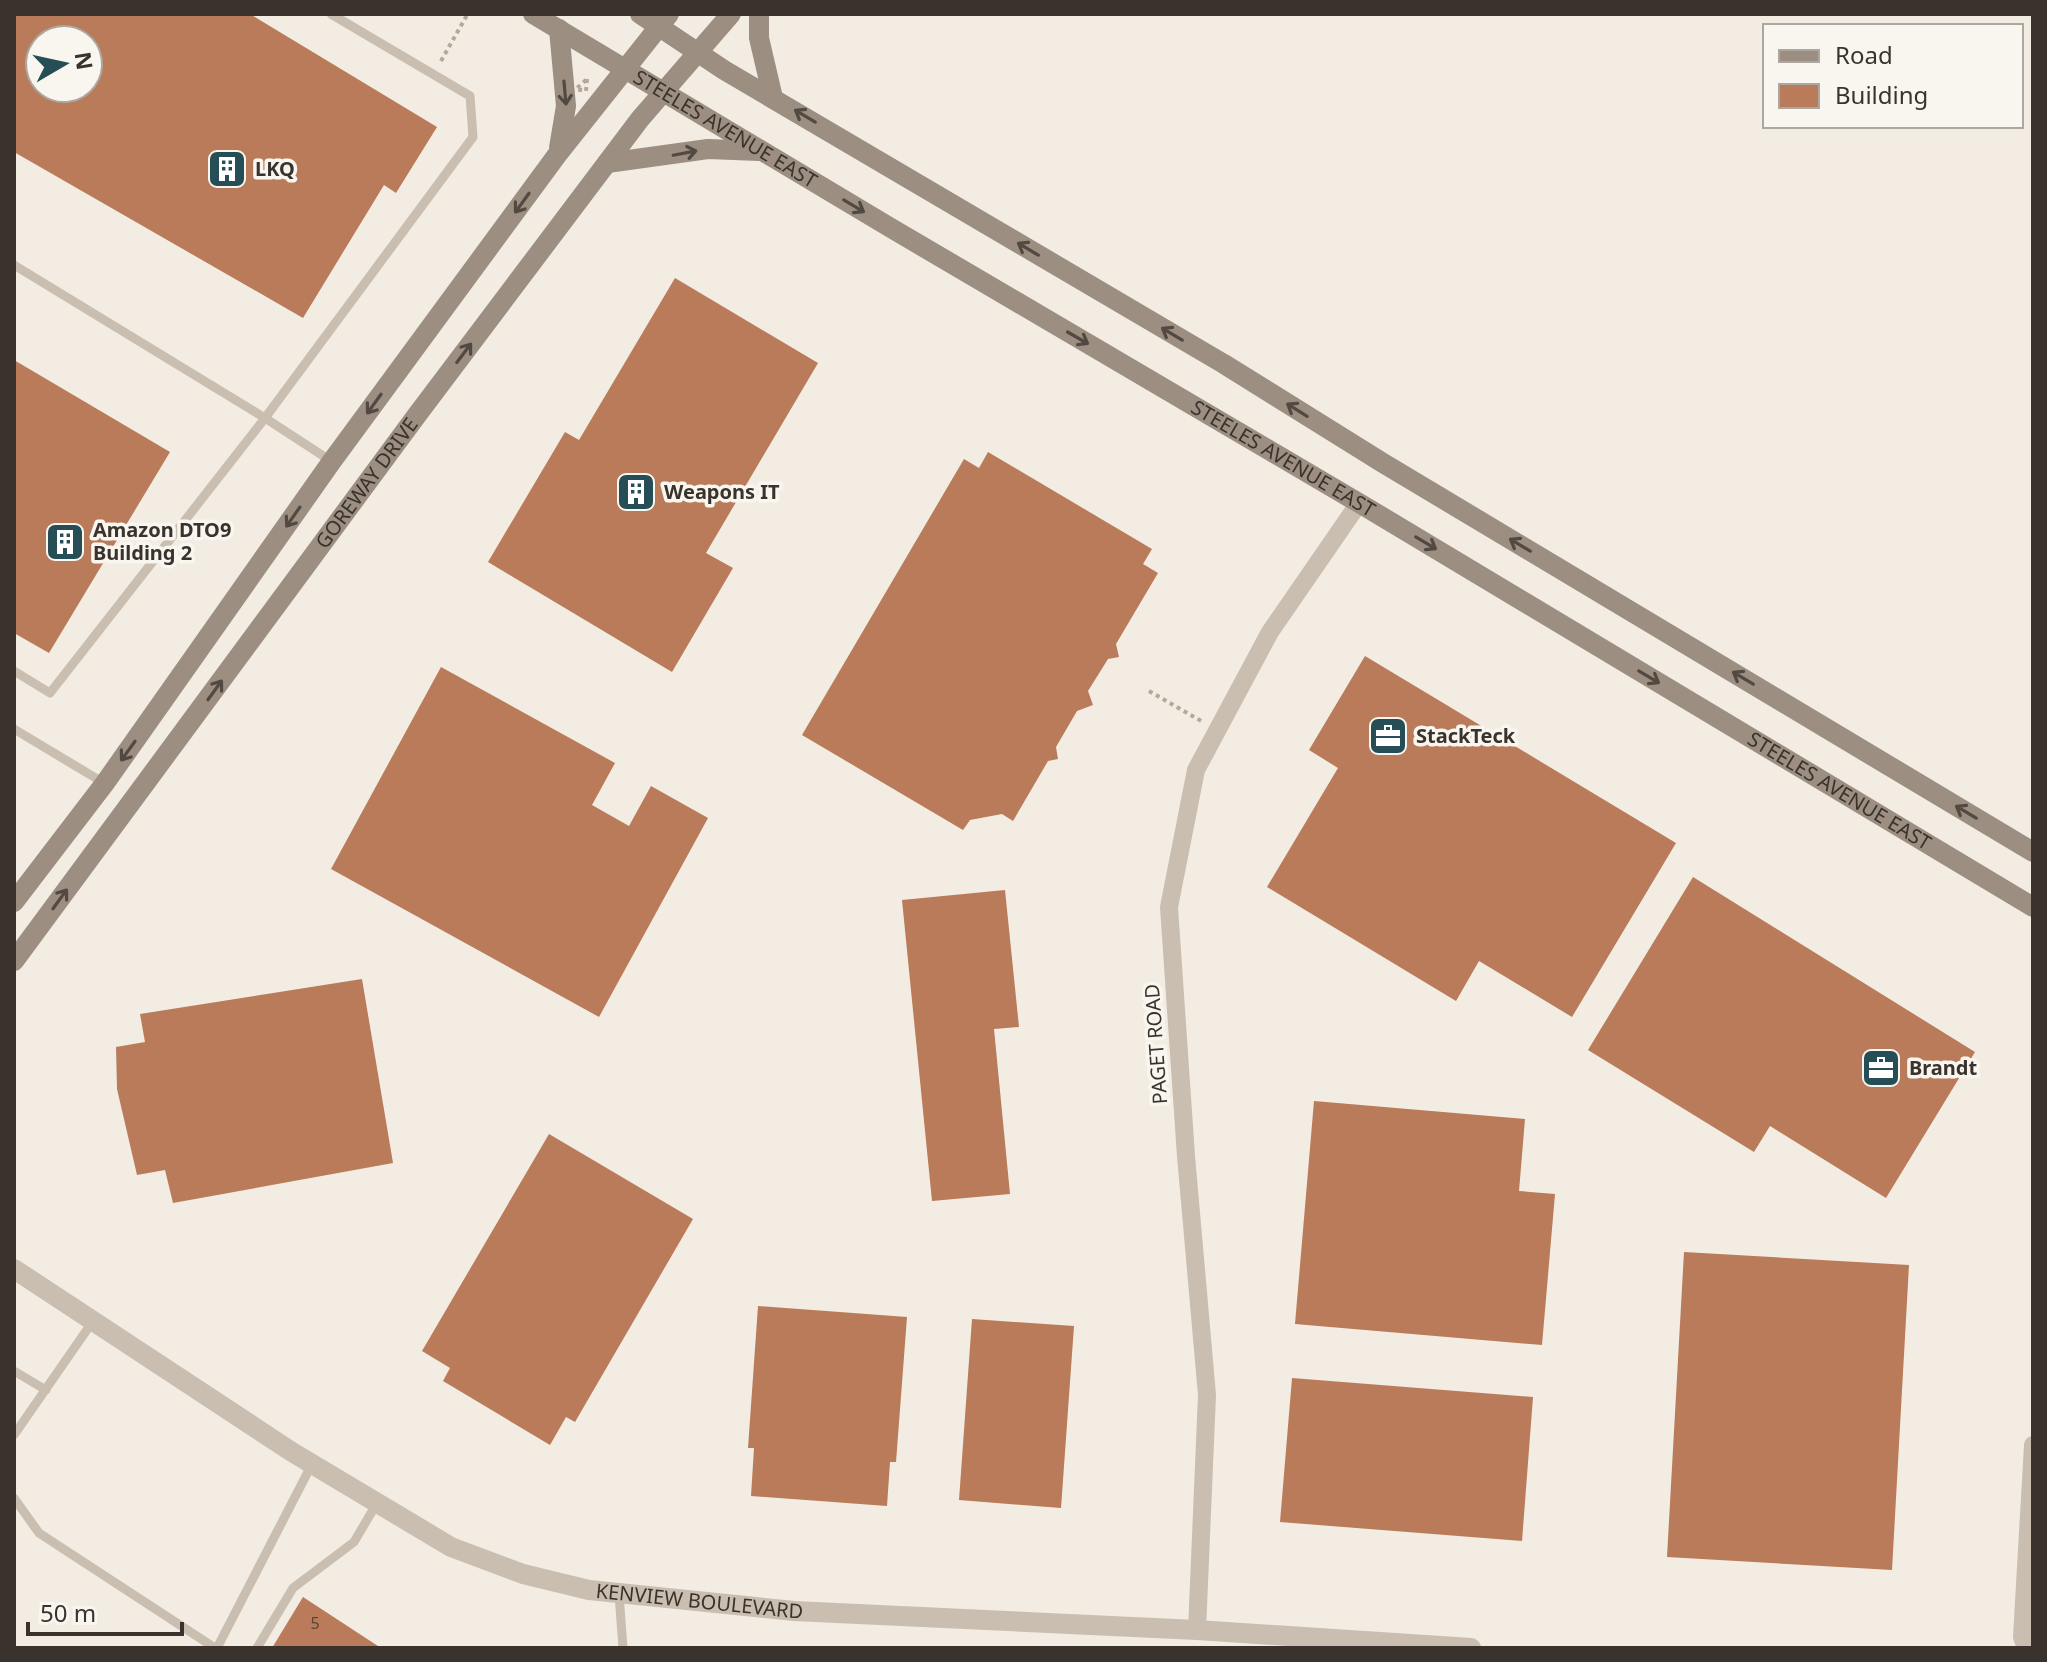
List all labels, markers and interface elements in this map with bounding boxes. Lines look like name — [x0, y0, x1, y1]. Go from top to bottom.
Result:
north arrow — [24, 24, 104, 104]
legend — [1763, 24, 2023, 128]
text: Road — [1835, 38, 1893, 71]
text: N — [69, 50, 101, 72]
street label: STEELES AVENUE EAST — [629, 63, 822, 194]
text: Building — [1835, 78, 1928, 111]
one-way arrow — [557, 79, 572, 106]
one-way arrow — [793, 108, 816, 124]
one-way arrow — [671, 144, 697, 159]
building icon: LKQ — [206, 148, 248, 190]
place label: LKQ — [255, 155, 295, 182]
one-way arrow — [514, 192, 530, 214]
one-way arrow — [842, 198, 865, 214]
one-way arrow — [1017, 241, 1040, 257]
one-way arrow — [1161, 325, 1184, 341]
one-way arrow — [1066, 330, 1089, 346]
one-way arrow — [455, 343, 472, 364]
one-way arrow — [366, 393, 383, 414]
street label: STEELES AVENUE EAST — [1186, 393, 1381, 523]
one-way arrow — [1286, 402, 1309, 418]
street label: GOREWAY DRIVE — [309, 412, 424, 554]
building icon: Weapons IT — [615, 471, 657, 513]
place label: Weapons IT — [664, 478, 780, 505]
one-way arrow — [285, 506, 301, 528]
place label: Amazon DTO9 Building 2 — [93, 516, 231, 566]
building icon: Amazon DTO9 Building 2 — [44, 521, 86, 563]
one-way arrow — [1414, 535, 1437, 551]
one-way arrow — [1509, 537, 1532, 553]
one-way arrow — [1637, 669, 1660, 685]
one-way arrow — [1732, 670, 1755, 686]
one-way arrow — [207, 679, 223, 701]
office icon: StackTeck — [1367, 715, 1409, 757]
place label: StackTeck — [1416, 722, 1516, 749]
street label: STEELES AVENUE EAST — [1743, 725, 1936, 856]
one-way arrow — [120, 739, 136, 761]
one-way arrow — [1955, 803, 1978, 819]
one-way arrow — [52, 888, 69, 910]
street label: PAGET ROAD — [1138, 983, 1173, 1105]
office icon: Brandt — [1860, 1047, 1902, 1089]
place label: Brandt — [1909, 1054, 1977, 1081]
street label: KENVIEW BOULEVARD — [595, 1577, 804, 1624]
scale bar — [28, 1586, 182, 1636]
text: 50 m — [40, 1596, 96, 1629]
house number: 5 — [310, 1612, 320, 1634]

